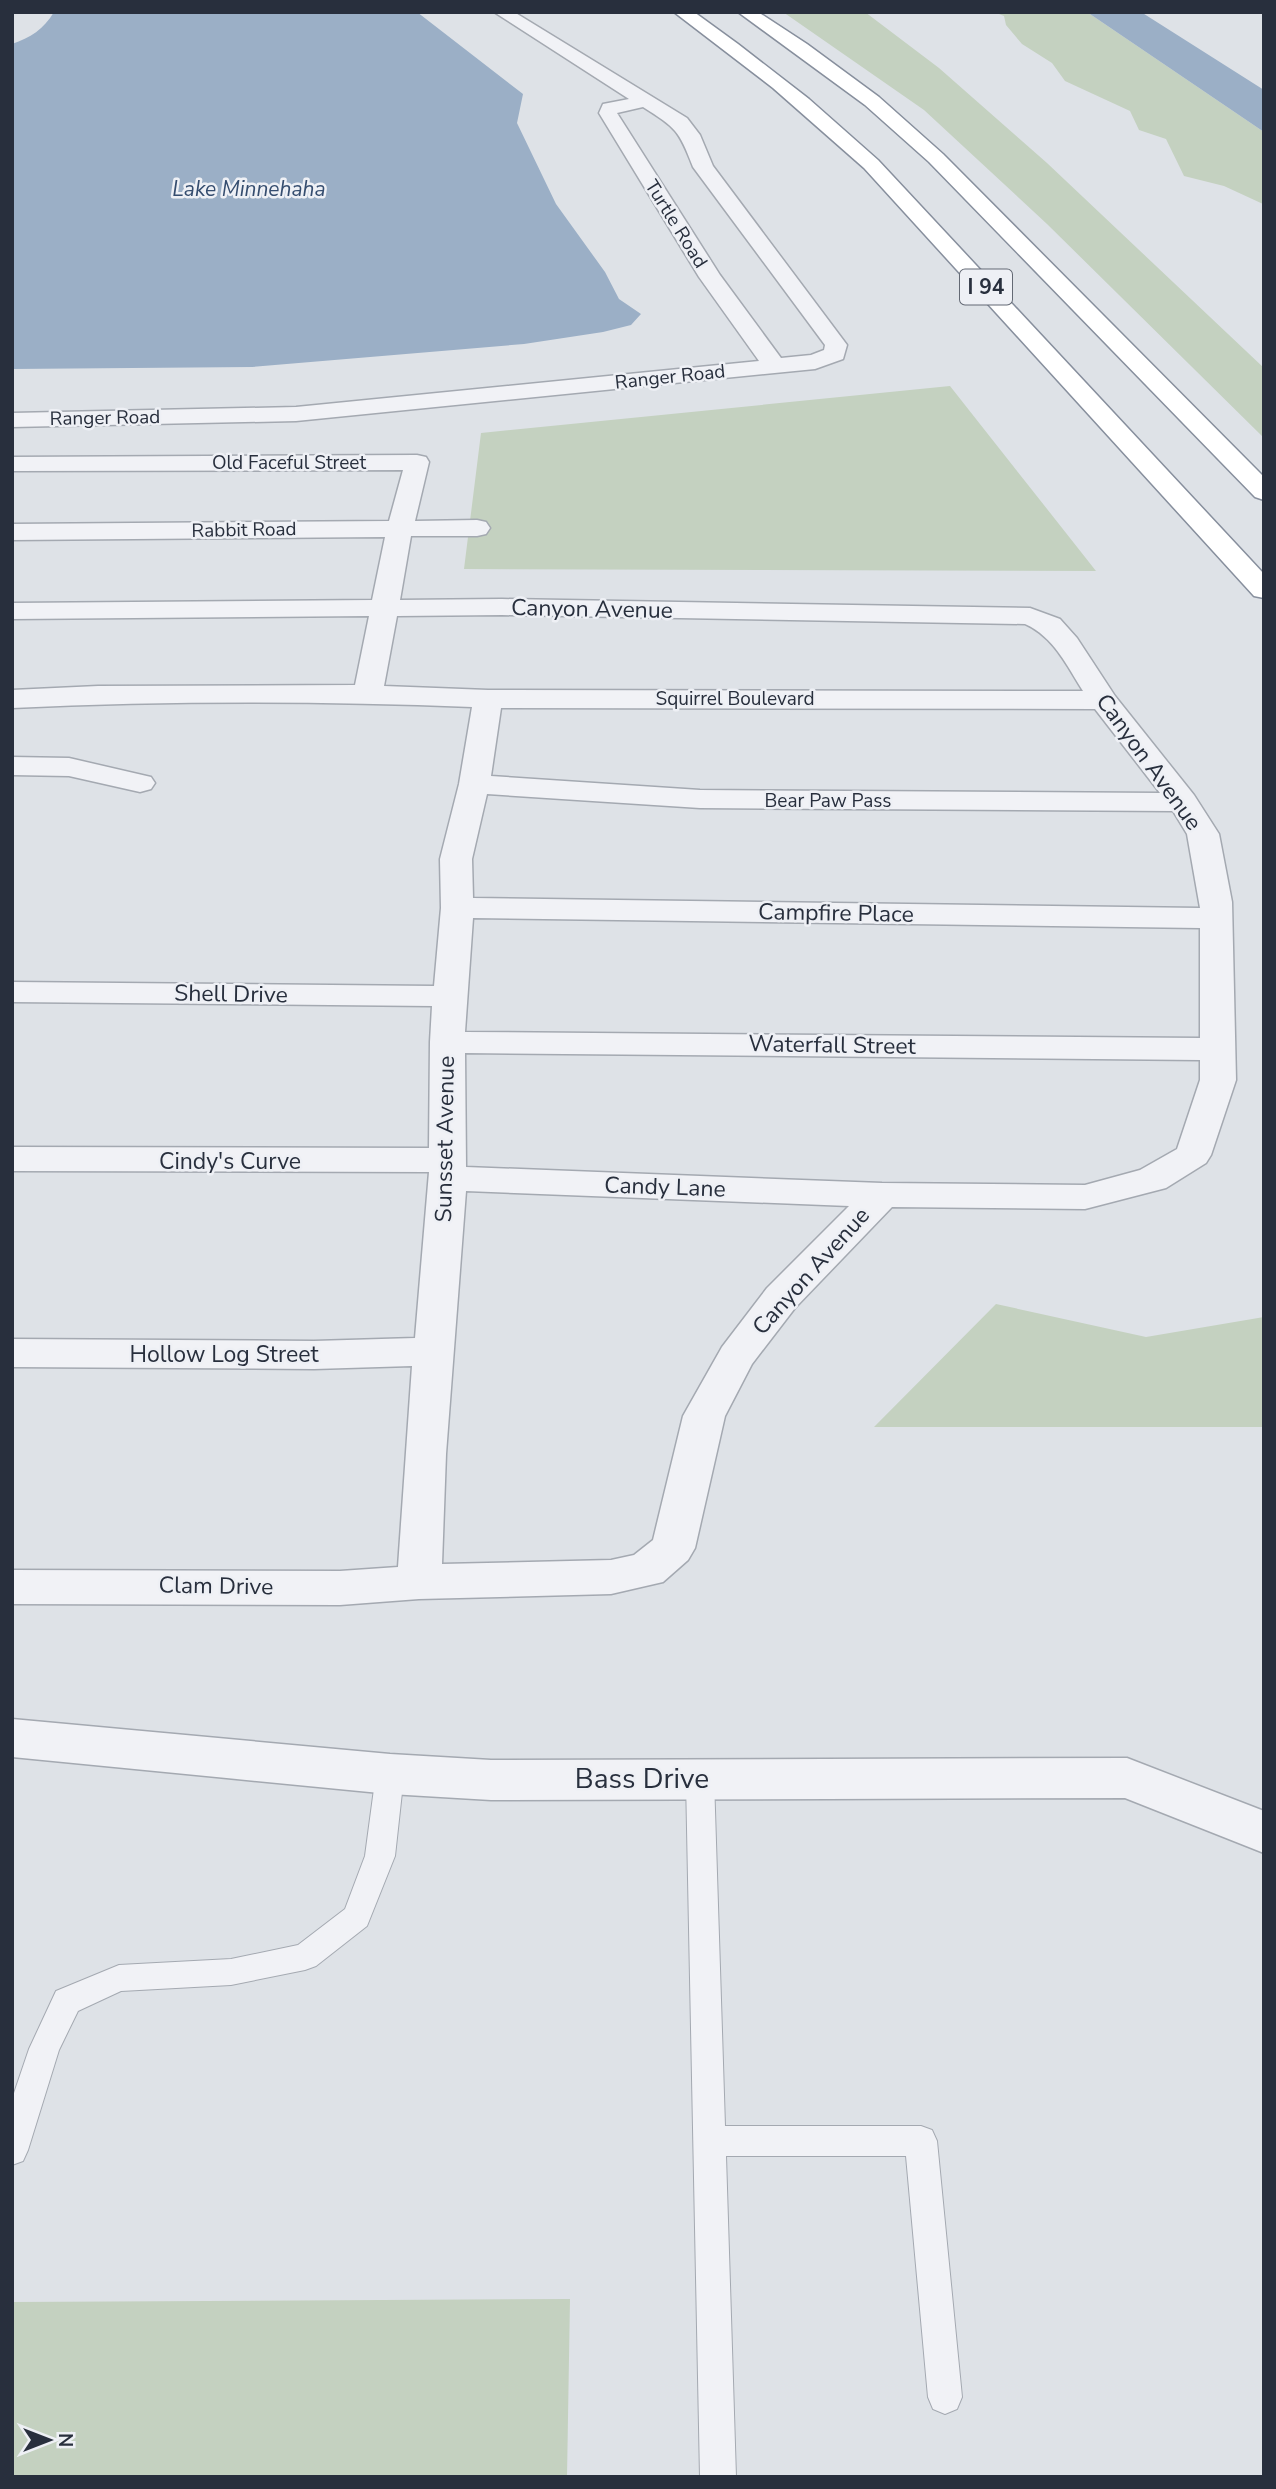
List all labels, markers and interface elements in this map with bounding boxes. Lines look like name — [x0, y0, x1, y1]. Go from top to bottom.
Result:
water label: Lake Minnehaha — [172, 175, 326, 203]
street label: Turtle Road — [639, 175, 713, 273]
road number: I 94 — [960, 270, 1012, 304]
street label: Ranger Road — [614, 358, 726, 396]
street label: Ranger Road — [49, 404, 161, 432]
street label: Old Faceful Street — [212, 450, 366, 476]
street label: Rabbit Road — [191, 516, 297, 544]
street label: Canyon Avenue — [511, 592, 673, 626]
street label: Squirrel Boulevard — [656, 686, 814, 712]
street label: Canyon Avenue — [1089, 687, 1209, 837]
street label: Bear Paw Pass — [764, 788, 892, 814]
street label: Campfire Place — [758, 896, 914, 930]
street label: Shell Drive — [174, 978, 288, 1010]
street label: Waterfall Street — [748, 1028, 917, 1062]
street label: Sunsset Avenue — [428, 1055, 462, 1223]
street label: Cindy's Curve — [159, 1146, 301, 1177]
street label: Candy Lane — [604, 1169, 726, 1205]
street label: Canyon Avenue — [745, 1200, 877, 1342]
street label: Hollow Log Street — [130, 1339, 319, 1370]
street label: Clam Drive — [158, 1570, 274, 1602]
street label: Bass Drive — [575, 1760, 709, 1798]
north arrow — [14, 2405, 84, 2475]
text: N — [52, 2433, 78, 2447]

